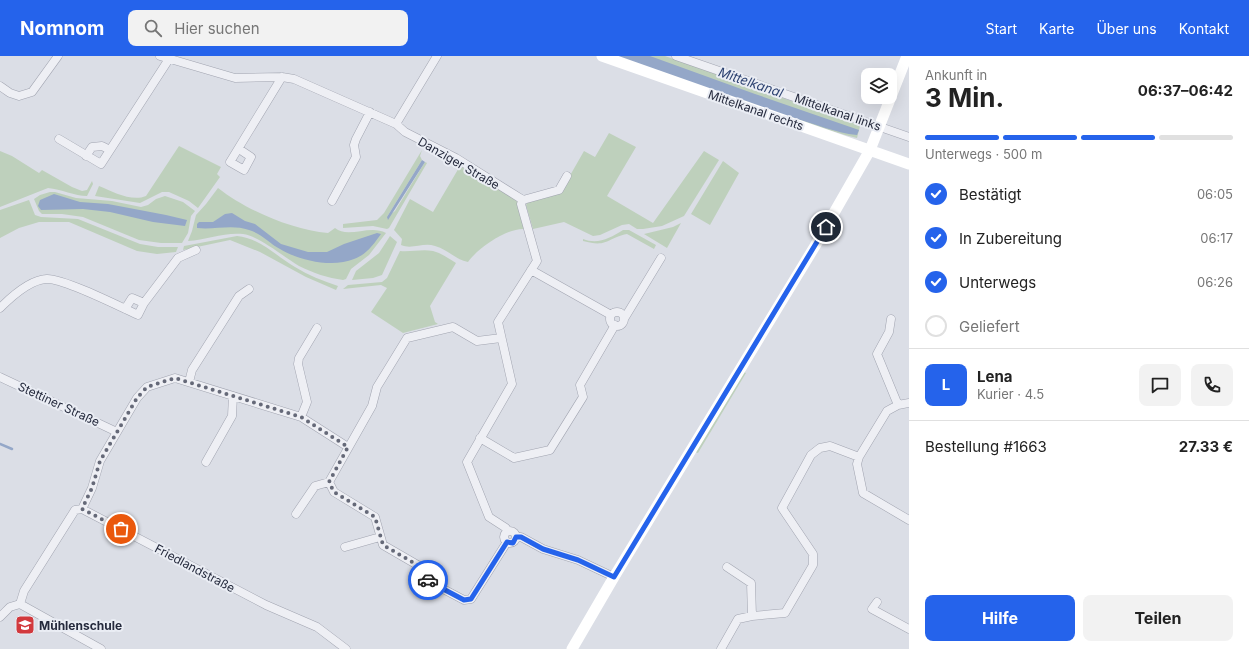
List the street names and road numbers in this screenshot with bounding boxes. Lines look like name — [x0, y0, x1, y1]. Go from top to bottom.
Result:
street label: Mittelkanal rechts — [706, 87, 806, 133]
street label: Mittelkanal links — [793, 90, 883, 134]
street label: Danziger Straße — [416, 134, 502, 192]
street label: Stettiner Straße — [16, 379, 102, 429]
street label: Friedlandstraße — [152, 541, 238, 595]

